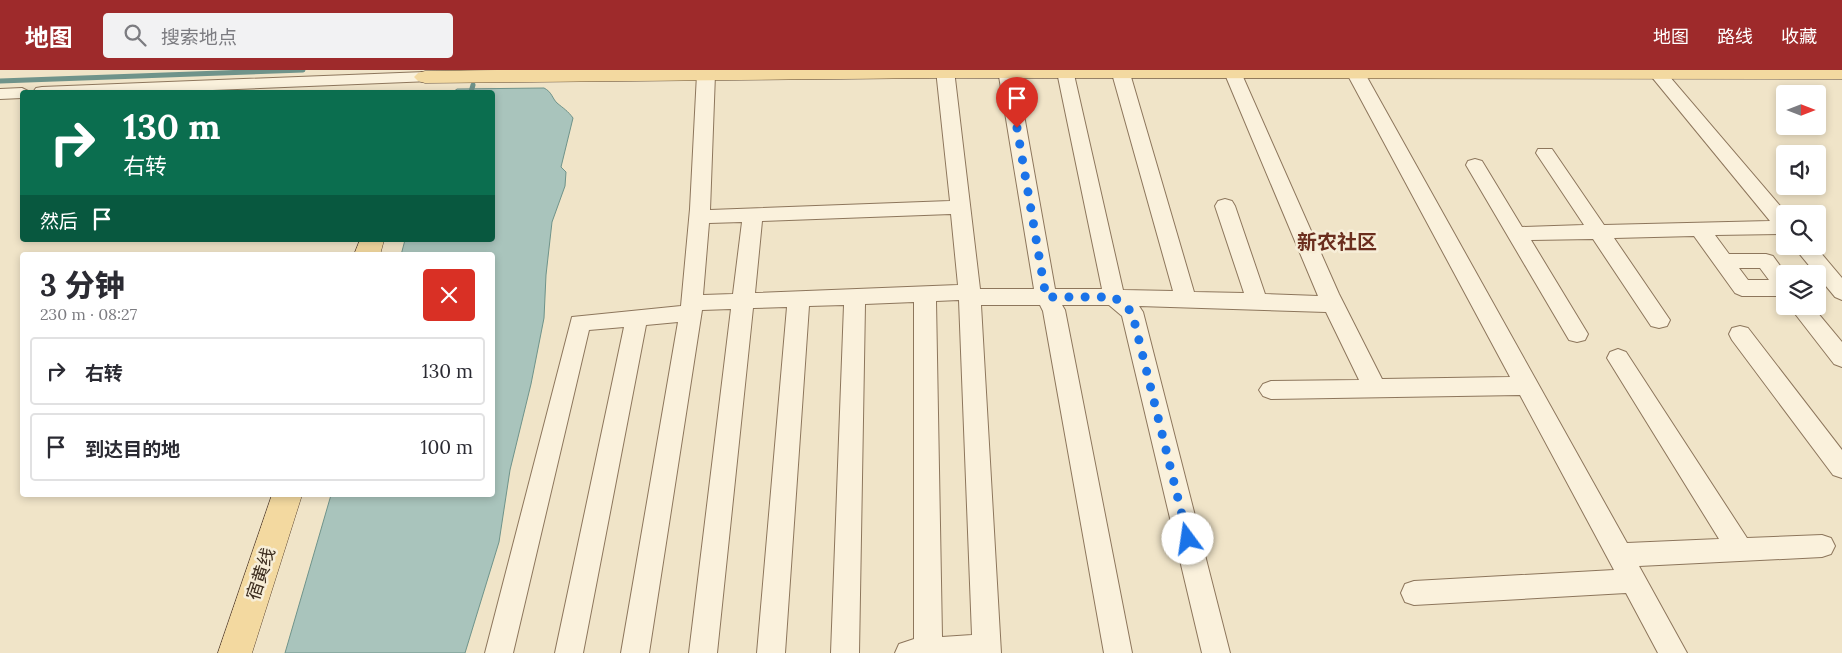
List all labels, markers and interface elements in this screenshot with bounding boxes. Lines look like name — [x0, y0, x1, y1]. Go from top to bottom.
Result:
search box — [103, 13, 453, 58]
icon: search — [121, 21, 149, 49]
text: 地图 — [25, 22, 73, 53]
text: 搜索地点 — [161, 25, 237, 49]
text: 地图 — [1653, 25, 1689, 48]
text: 路线 — [1717, 25, 1753, 48]
text: 收藏 — [1781, 25, 1817, 48]
pin — [996, 77, 1038, 128]
icon: arrive — [1003, 84, 1031, 112]
north arrow — [1776, 85, 1826, 135]
map controls — [1776, 85, 1826, 315]
text: 130 m — [123, 104, 220, 149]
icon: right — [40, 110, 105, 175]
button: sound — [1776, 145, 1826, 195]
text: 右转 — [123, 152, 167, 180]
icon: arrive — [88, 205, 116, 233]
button: search — [1776, 205, 1826, 255]
text: 然后 — [40, 209, 78, 233]
district label: 新农社区 — [1297, 229, 1377, 254]
button: layers — [1776, 265, 1826, 315]
text: 3 分钟 — [40, 266, 125, 304]
button: close — [423, 269, 475, 321]
text: 230 m · 08:27 — [40, 304, 137, 324]
icon: right — [42, 357, 70, 385]
text: 130 m — [422, 359, 473, 383]
text: 右转 — [85, 361, 123, 385]
icon: arrive — [42, 433, 70, 461]
text: 100 m — [421, 435, 473, 459]
text: 到达目的地 — [85, 437, 180, 461]
position arrow — [1161, 512, 1213, 564]
street label: 宿黄线 — [241, 545, 280, 603]

